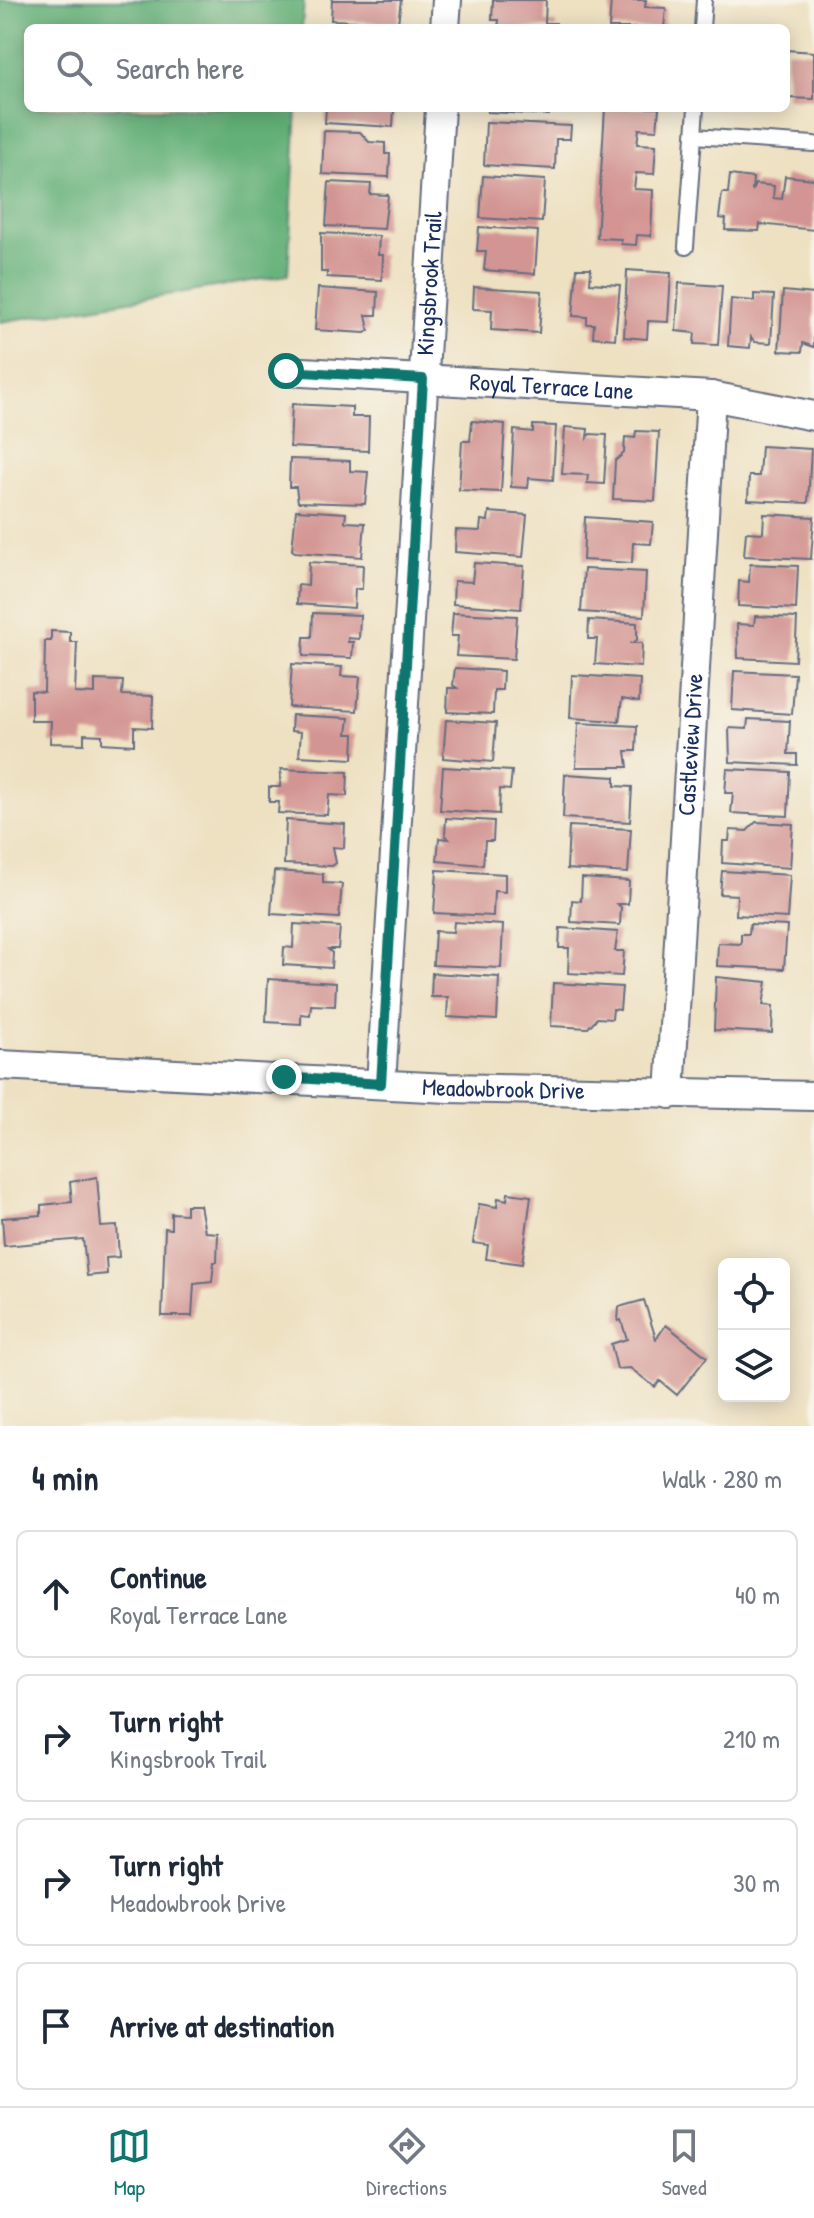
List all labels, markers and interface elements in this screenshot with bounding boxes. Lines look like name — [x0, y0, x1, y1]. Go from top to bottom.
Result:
search box — [24, 24, 790, 112]
icon: search — [52, 46, 96, 90]
text: Search here — [116, 48, 244, 88]
street label: Kingsbrook Trail — [408, 210, 449, 356]
route start — [268, 353, 304, 389]
street label: Royal Terrace Lane — [469, 365, 635, 406]
street label: Castleview Drive — [669, 672, 710, 817]
route end — [266, 1059, 302, 1095]
street label: Meadowbrook Drive — [421, 1070, 586, 1106]
map controls — [718, 1258, 790, 1402]
button: locate — [718, 1258, 790, 1330]
button: layers — [718, 1330, 790, 1402]
text: 4 min — [32, 1455, 99, 1501]
text: Walk · 280 m — [662, 1461, 782, 1496]
text: Continue — [110, 1557, 207, 1597]
icon: ahead — [34, 1572, 78, 1616]
text: 40 m — [735, 1577, 780, 1612]
text: Royal Terrace Lane — [110, 1597, 287, 1632]
text: Turn right — [110, 1701, 223, 1741]
icon: right — [34, 1716, 78, 1760]
text: 210 m — [723, 1721, 780, 1756]
text: Kingsbrook Trail — [110, 1741, 266, 1776]
text: Turn right — [110, 1845, 223, 1885]
icon: right — [34, 1860, 78, 1904]
text: 30 m — [733, 1865, 780, 1900]
text: Meadowbrook Drive — [110, 1885, 286, 1920]
icon: arrive — [34, 2004, 78, 2048]
text: Arrive at destination — [110, 2006, 335, 2046]
tab: Map — [107, 2124, 151, 2202]
tab: Directions — [366, 2124, 447, 2202]
tab: Saved — [662, 2124, 707, 2202]

